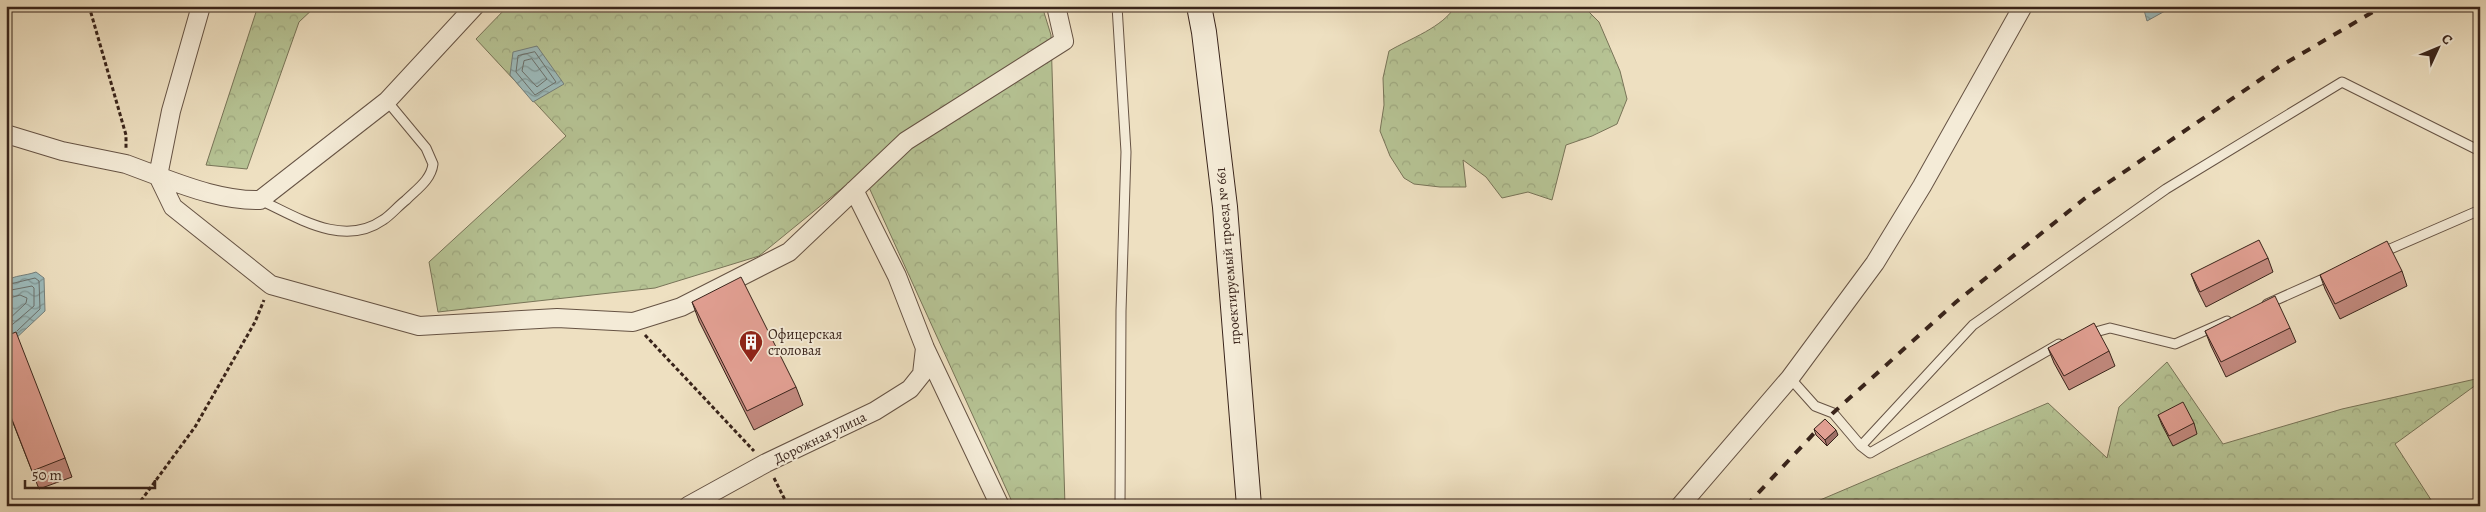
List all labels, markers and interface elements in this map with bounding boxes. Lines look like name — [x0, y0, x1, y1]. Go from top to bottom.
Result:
north arrow — [2414, 22, 2464, 72]
text: С — [2437, 30, 2457, 49]
street label: проектируемый проезд № 661 — [1211, 166, 1245, 346]
place label: Офицерская столовая — [768, 325, 842, 360]
building icon: Офицерская столовая — [738, 329, 764, 363]
street label: Дорожная улица — [771, 407, 870, 469]
scale bar — [25, 457, 155, 489]
text: 50 m — [32, 465, 62, 485]

